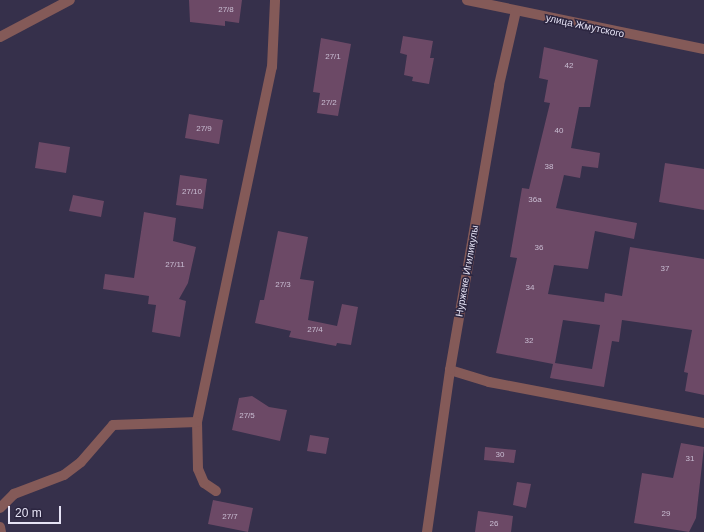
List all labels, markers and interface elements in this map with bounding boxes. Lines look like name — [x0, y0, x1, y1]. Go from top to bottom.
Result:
house number: 27/8 — [218, 5, 234, 15]
street label: улица Жмутского — [545, 12, 625, 40]
house number: 27/1 — [325, 52, 341, 62]
house number: 42 — [565, 61, 573, 71]
house number: 27/2 — [321, 98, 337, 108]
house number: 27/9 — [196, 124, 212, 134]
house number: 40 — [555, 126, 563, 136]
house number: 38 — [545, 162, 553, 172]
house number: 27/10 — [182, 187, 202, 197]
house number: 36а — [528, 195, 542, 205]
street label: Нуржеке Игиликулы — [453, 224, 481, 318]
house number: 36 — [535, 243, 543, 253]
house number: 27/11 — [165, 260, 185, 270]
house number: 37 — [661, 264, 669, 274]
house number: 27/3 — [275, 280, 291, 290]
house number: 34 — [526, 283, 534, 293]
house number: 27/4 — [307, 325, 323, 335]
house number: 32 — [525, 336, 533, 346]
house number: 27/5 — [239, 411, 255, 421]
house number: 30 — [496, 450, 504, 460]
house number: 31 — [686, 454, 694, 464]
scale bar — [10, 498, 63, 524]
text: 20 m — [15, 506, 42, 520]
house number: 29 — [662, 509, 670, 519]
house number: 27/7 — [222, 512, 238, 522]
house number: 26 — [490, 519, 498, 529]

